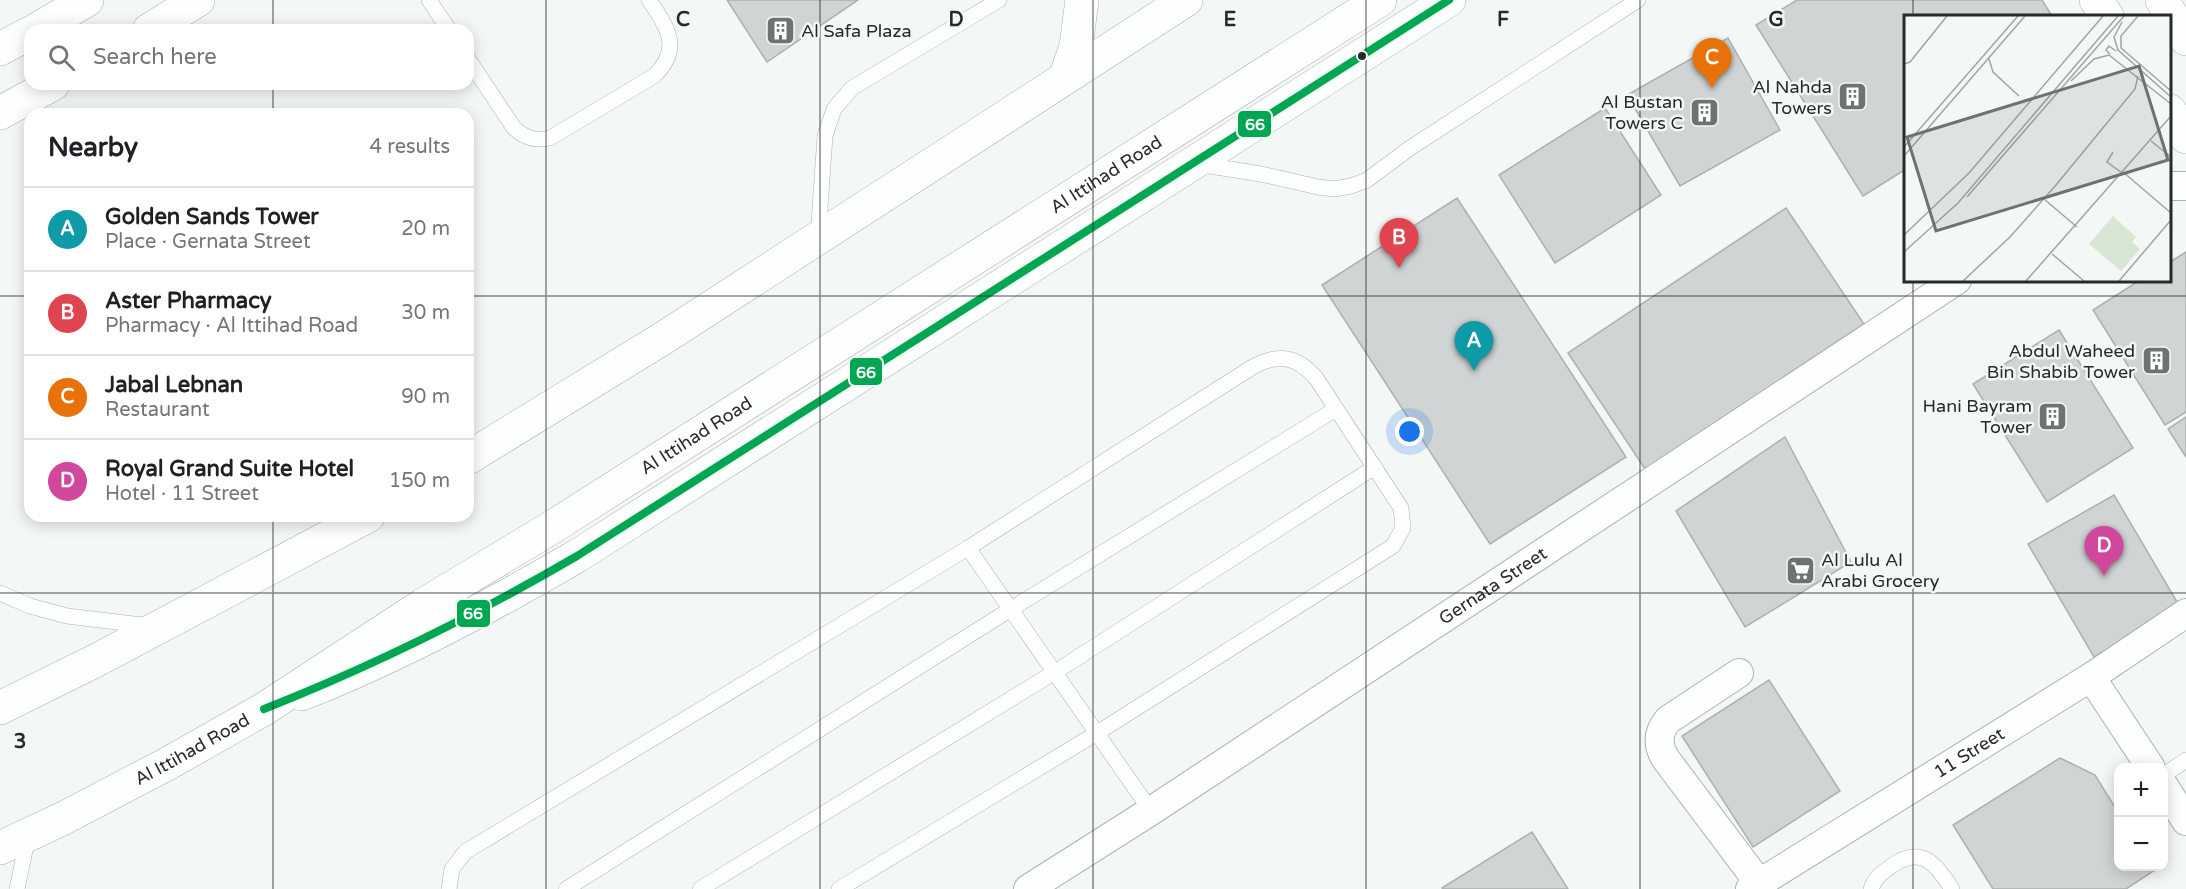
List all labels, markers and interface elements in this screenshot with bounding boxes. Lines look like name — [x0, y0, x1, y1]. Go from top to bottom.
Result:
text: C — [676, 8, 690, 32]
text: D — [948, 8, 964, 32]
text: E — [1224, 8, 1237, 32]
text: F — [1497, 8, 1509, 32]
text: G — [1768, 8, 1784, 32]
building icon: Al Safa Plaza — [764, 15, 796, 47]
inset map — [1904, 15, 2171, 282]
place label: Al Safa Plaza — [801, 20, 912, 42]
search box — [24, 24, 474, 90]
pin: C — [1692, 38, 1732, 88]
icon: search — [45, 41, 78, 74]
text: Search here — [93, 44, 217, 70]
unlabelled marker — [1356, 50, 1368, 62]
place label: Al Nahda Towers — [1753, 76, 1832, 119]
building icon: Al Nahda Towers — [1837, 81, 1869, 113]
place label: Al Bustan Towers C — [1601, 91, 1683, 134]
building icon: Al Bustan Towers C — [1688, 96, 1720, 128]
line badge: 66 — [1237, 110, 1272, 138]
text: 66 — [1245, 115, 1265, 135]
street label: Al Ittihad Road — [1046, 131, 1166, 218]
text: Nearby — [48, 132, 138, 163]
text: 4 results — [370, 135, 450, 159]
text: Golden Sands Tower — [105, 204, 319, 230]
text: A — [60, 217, 75, 241]
text: 20 m — [401, 217, 450, 241]
pin: B — [1380, 218, 1418, 268]
text: Place · Gernata Street — [105, 230, 311, 254]
text: Aster Pharmacy — [105, 288, 272, 314]
text: B — [61, 301, 74, 325]
text: 30 m — [401, 301, 450, 325]
text: Pharmacy · Al Ittihad Road — [105, 314, 358, 338]
pin: A — [1454, 322, 1494, 371]
place label: Abdul Waheed Bin Shabib Tower — [1987, 340, 2135, 383]
building icon: Abdul Waheed Bin Shabib Tower — [2140, 345, 2172, 377]
line badge: 66 — [849, 357, 883, 386]
text: 66 — [856, 363, 876, 383]
text: Jabal Lebnan — [105, 372, 243, 398]
text: C — [61, 385, 74, 409]
text: 90 m — [401, 385, 450, 409]
street label: Al Ittihad Road — [636, 392, 756, 479]
place label: Hani Bayram Tower — [1923, 395, 2032, 438]
text: Restaurant — [105, 398, 210, 422]
building icon: Hani Bayram Tower — [2037, 400, 2069, 432]
your location — [1395, 417, 1424, 446]
text: Royal Grand Suite Hotel — [105, 456, 354, 482]
text: D — [60, 469, 75, 493]
text: 150 m — [389, 469, 450, 493]
text: Hotel · 11 Street — [105, 482, 259, 506]
pin: D — [2084, 526, 2124, 576]
street label: Gernata Street — [1435, 542, 1551, 629]
place label: Al Lulu Al Arabi Grocery — [1821, 549, 1940, 592]
supermarket icon: Al Lulu Al Arabi Grocery — [1784, 554, 1816, 586]
line badge: 66 — [456, 599, 491, 628]
text: 66 — [463, 604, 483, 624]
street label: Al Ittihad Road — [131, 709, 253, 790]
street label: 11 Street — [1930, 723, 2008, 783]
text: 3 — [14, 730, 26, 754]
map controls — [2114, 763, 2168, 871]
button: + — [2114, 763, 2168, 817]
button: − — [2114, 817, 2168, 871]

